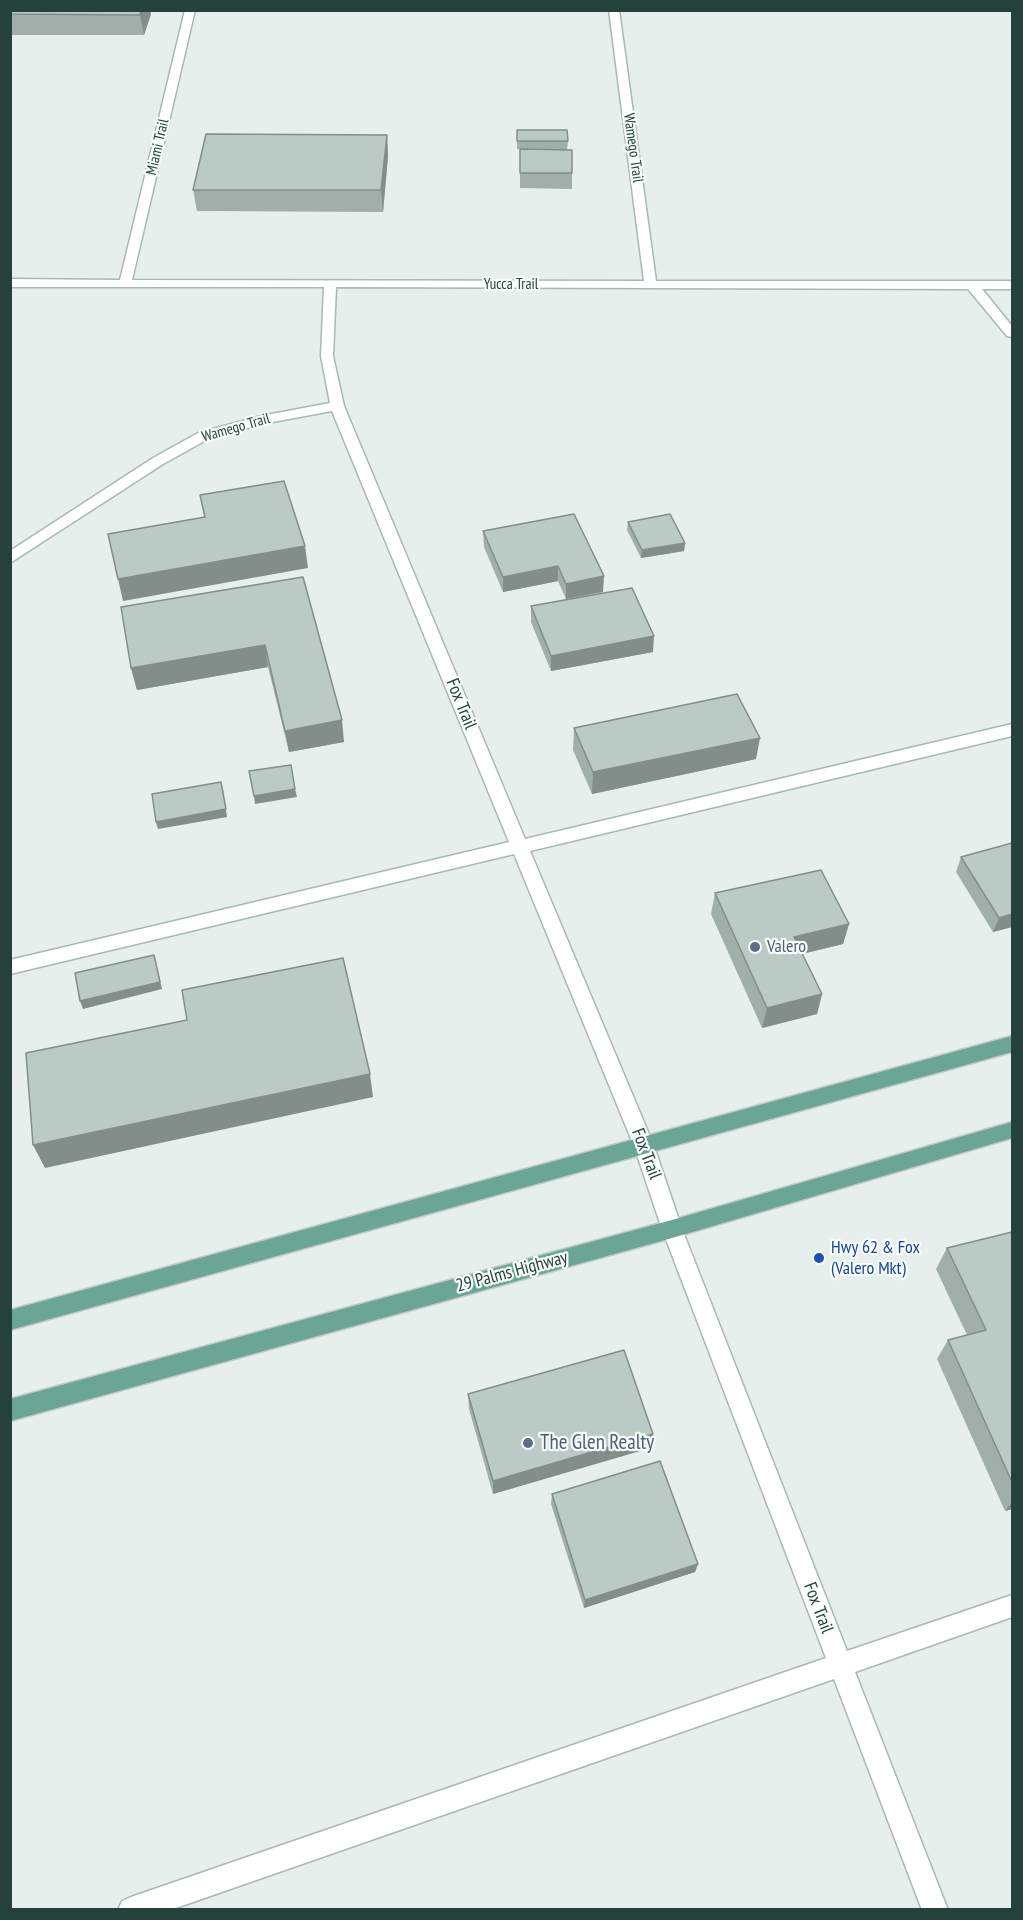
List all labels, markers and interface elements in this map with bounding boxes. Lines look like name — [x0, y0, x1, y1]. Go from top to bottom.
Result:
street label: Wamego Trail — [619, 112, 647, 184]
street label: Miami Trail — [143, 117, 173, 177]
street label: Yucca Trail — [484, 276, 538, 294]
street label: Wamego Trail — [200, 410, 272, 446]
street label: Fox Trail — [441, 675, 481, 733]
place label: Valero — [767, 936, 806, 958]
marker: Valero — [748, 940, 762, 954]
street label: Fox Trail — [626, 1125, 666, 1183]
place label: Hwy 62 & Fox (Valero Mkt) — [831, 1237, 920, 1280]
street label: 29 Palms Highway — [454, 1247, 570, 1297]
marker: Hwy 62 & Fox (Valero Mkt) — [812, 1251, 826, 1265]
place label: The Glen Realty — [540, 1430, 654, 1456]
marker: The Glen Realty — [521, 1436, 535, 1450]
street label: Fox Trail — [798, 1579, 838, 1637]

